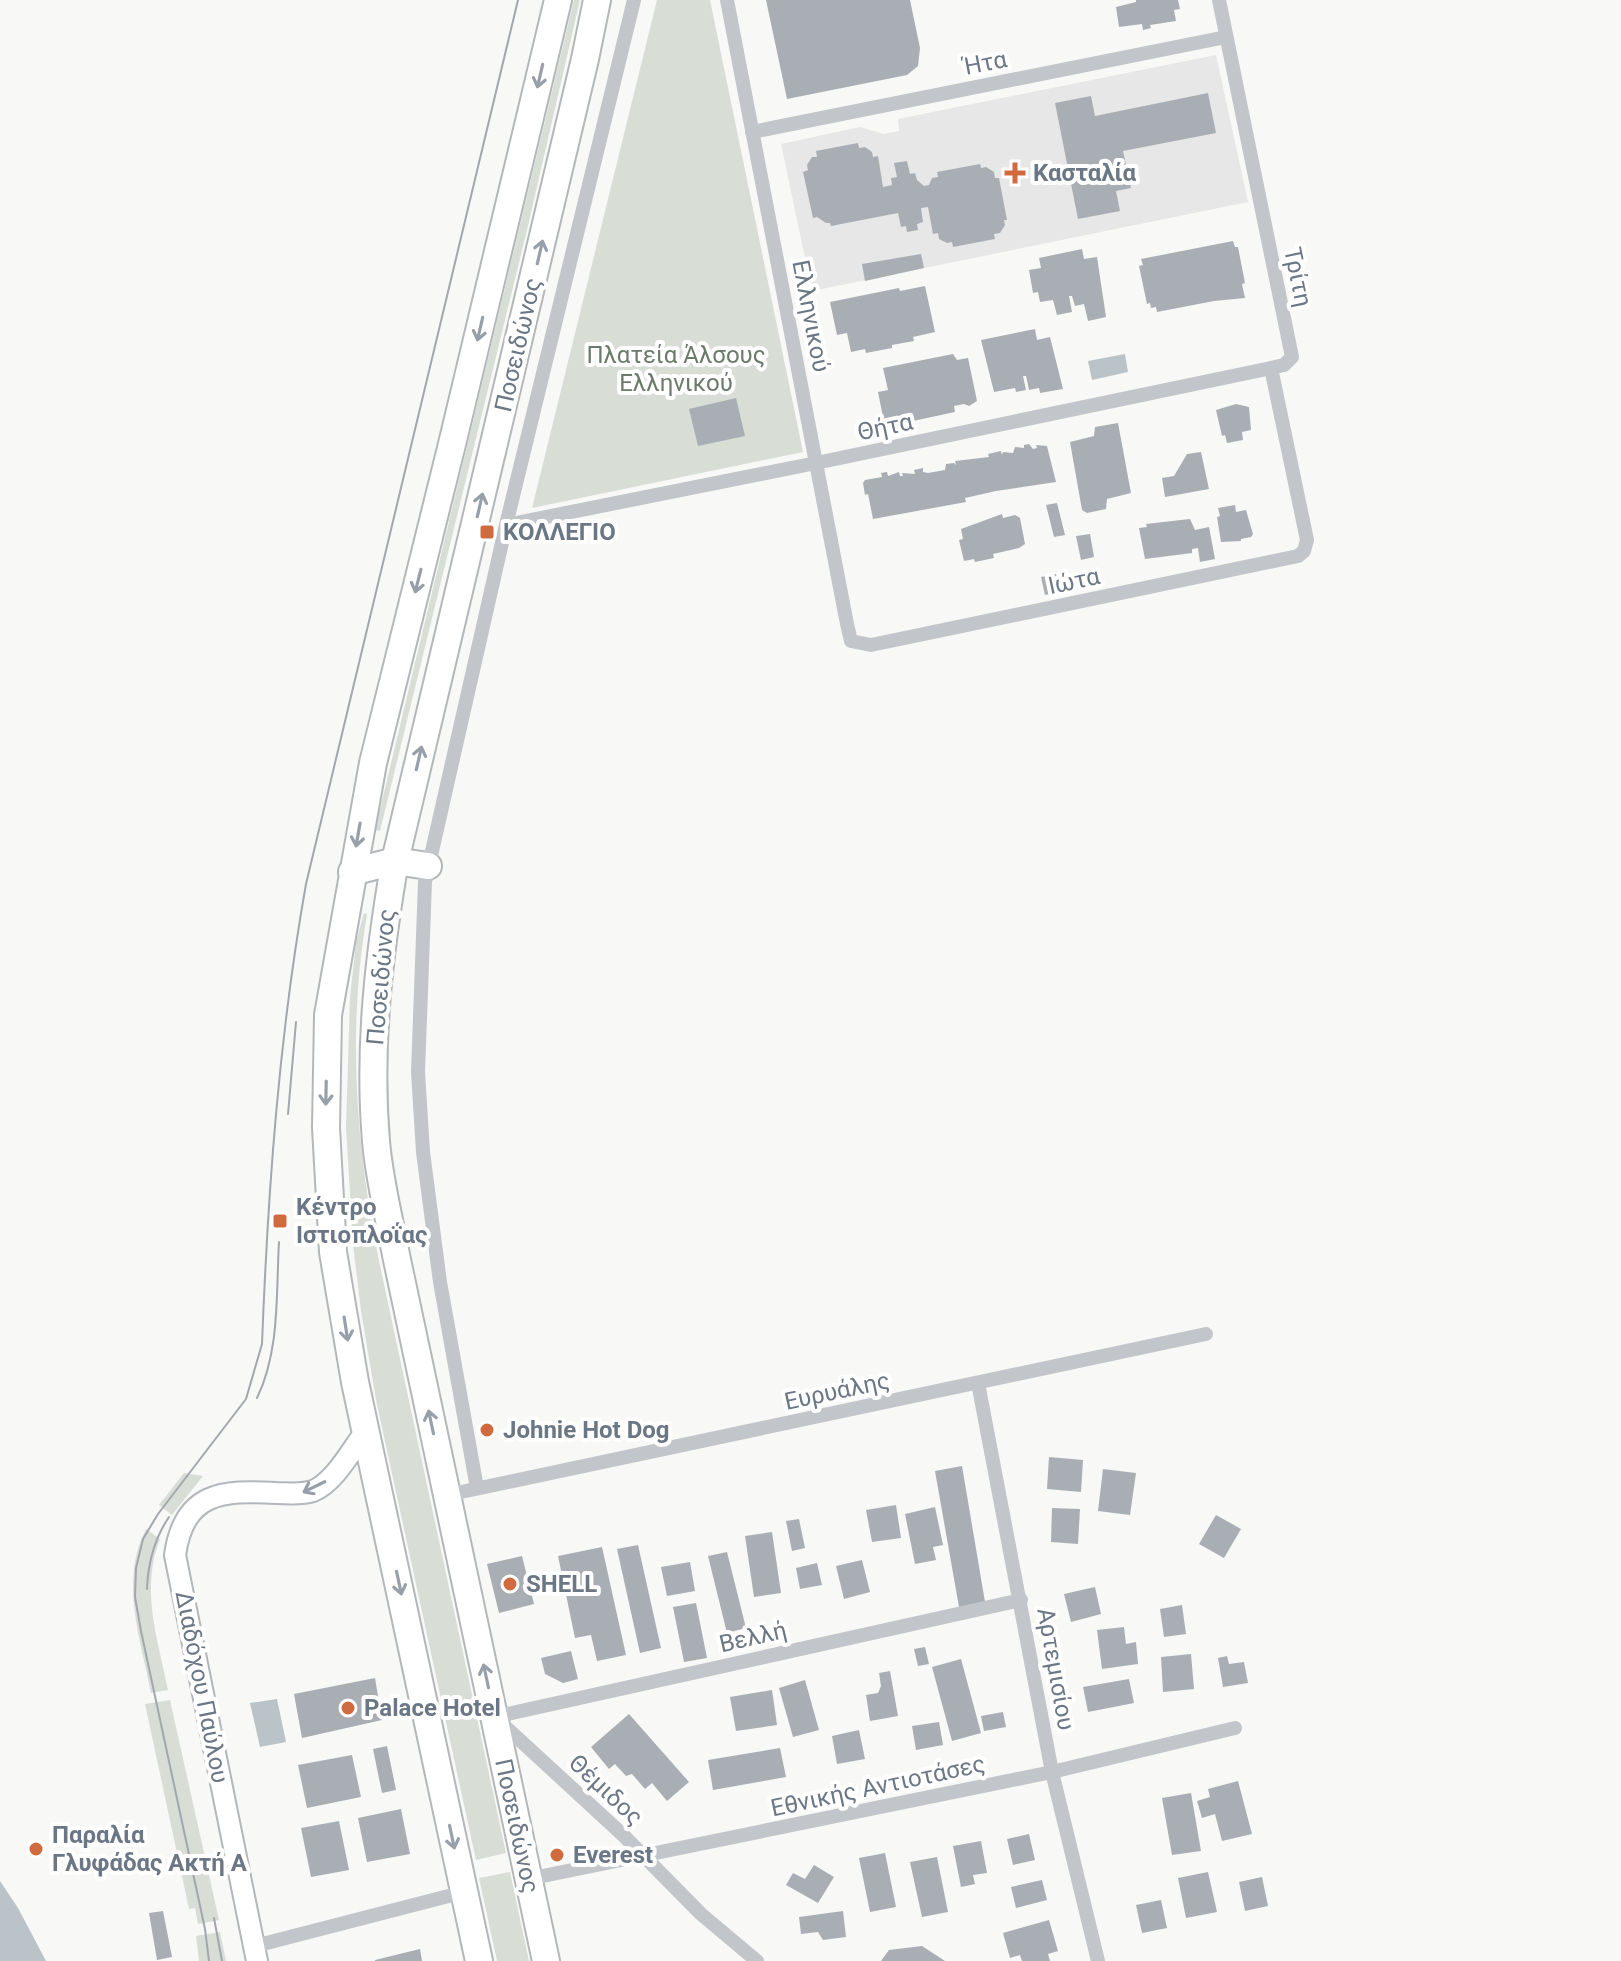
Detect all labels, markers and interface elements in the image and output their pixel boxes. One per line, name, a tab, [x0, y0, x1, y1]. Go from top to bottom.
street label: Ήτα	[959, 45, 1010, 81]
one-way arrow	[531, 63, 546, 88]
place label: Κασταλία	[1033, 159, 1137, 187]
marker: Κασταλία	[1004, 162, 1026, 184]
one-way arrow	[533, 240, 548, 266]
street label: Τρίτη	[1278, 245, 1318, 309]
street label: Ελληνικού	[786, 258, 836, 374]
street label: Ποσειδώνος	[489, 275, 547, 415]
one-way arrow	[471, 316, 486, 341]
park label: Πλατεία Άλσους Ελληνικού	[586, 341, 766, 397]
street label: Θήτα	[855, 407, 916, 446]
one-way arrow	[473, 493, 488, 519]
place label: ΚΟΛΛΕΓΙΟ	[503, 518, 616, 546]
marker: ΚΟΛΛΕΓΙΟ	[478, 523, 496, 541]
street label: Ιώτα	[1046, 562, 1103, 600]
one-way arrow	[410, 568, 425, 594]
one-way arrow	[413, 746, 428, 772]
one-way arrow	[350, 821, 365, 847]
street label: Ποσειδώνος	[361, 908, 401, 1046]
one-way arrow	[319, 1079, 334, 1106]
place label: Κέντρο Ιστιοπλοΐας	[296, 1193, 427, 1249]
marker: Κέντρο Ιστιοπλοΐας	[271, 1212, 289, 1230]
one-way arrow	[339, 1315, 354, 1341]
street label: Ευρυάλης	[782, 1366, 892, 1416]
one-way arrow	[423, 1409, 438, 1435]
place label: Johnie Hot Dog	[503, 1416, 670, 1444]
marker: Johnie Hot Dog	[478, 1421, 496, 1439]
one-way arrow	[303, 1480, 326, 1495]
one-way arrow	[392, 1570, 407, 1595]
place label: SHELL	[526, 1570, 597, 1598]
marker: SHELL	[501, 1575, 519, 1593]
street label: Διαδόχου Παύλου	[170, 1588, 234, 1786]
street label: Αρτεμισίου	[1031, 1606, 1081, 1732]
street label: Βελλή	[717, 1616, 789, 1658]
one-way arrow	[477, 1664, 492, 1689]
place label: Palace Hotel	[364, 1694, 501, 1722]
marker: Palace Hotel	[339, 1699, 357, 1717]
street label: Θέμιδος	[563, 1749, 649, 1831]
street label: Εθνικής Αντιοτάσες	[768, 1750, 988, 1822]
street label: Ποσειδώνος	[489, 1756, 545, 1896]
place label: Παραλία Γλυφάδας Ακτή Α	[52, 1821, 248, 1877]
one-way arrow	[445, 1824, 460, 1850]
marker: Παραλία Γλυφάδας Ακτή Α	[27, 1840, 45, 1858]
place label: Everest	[573, 1841, 653, 1869]
marker: Everest	[548, 1846, 566, 1864]

